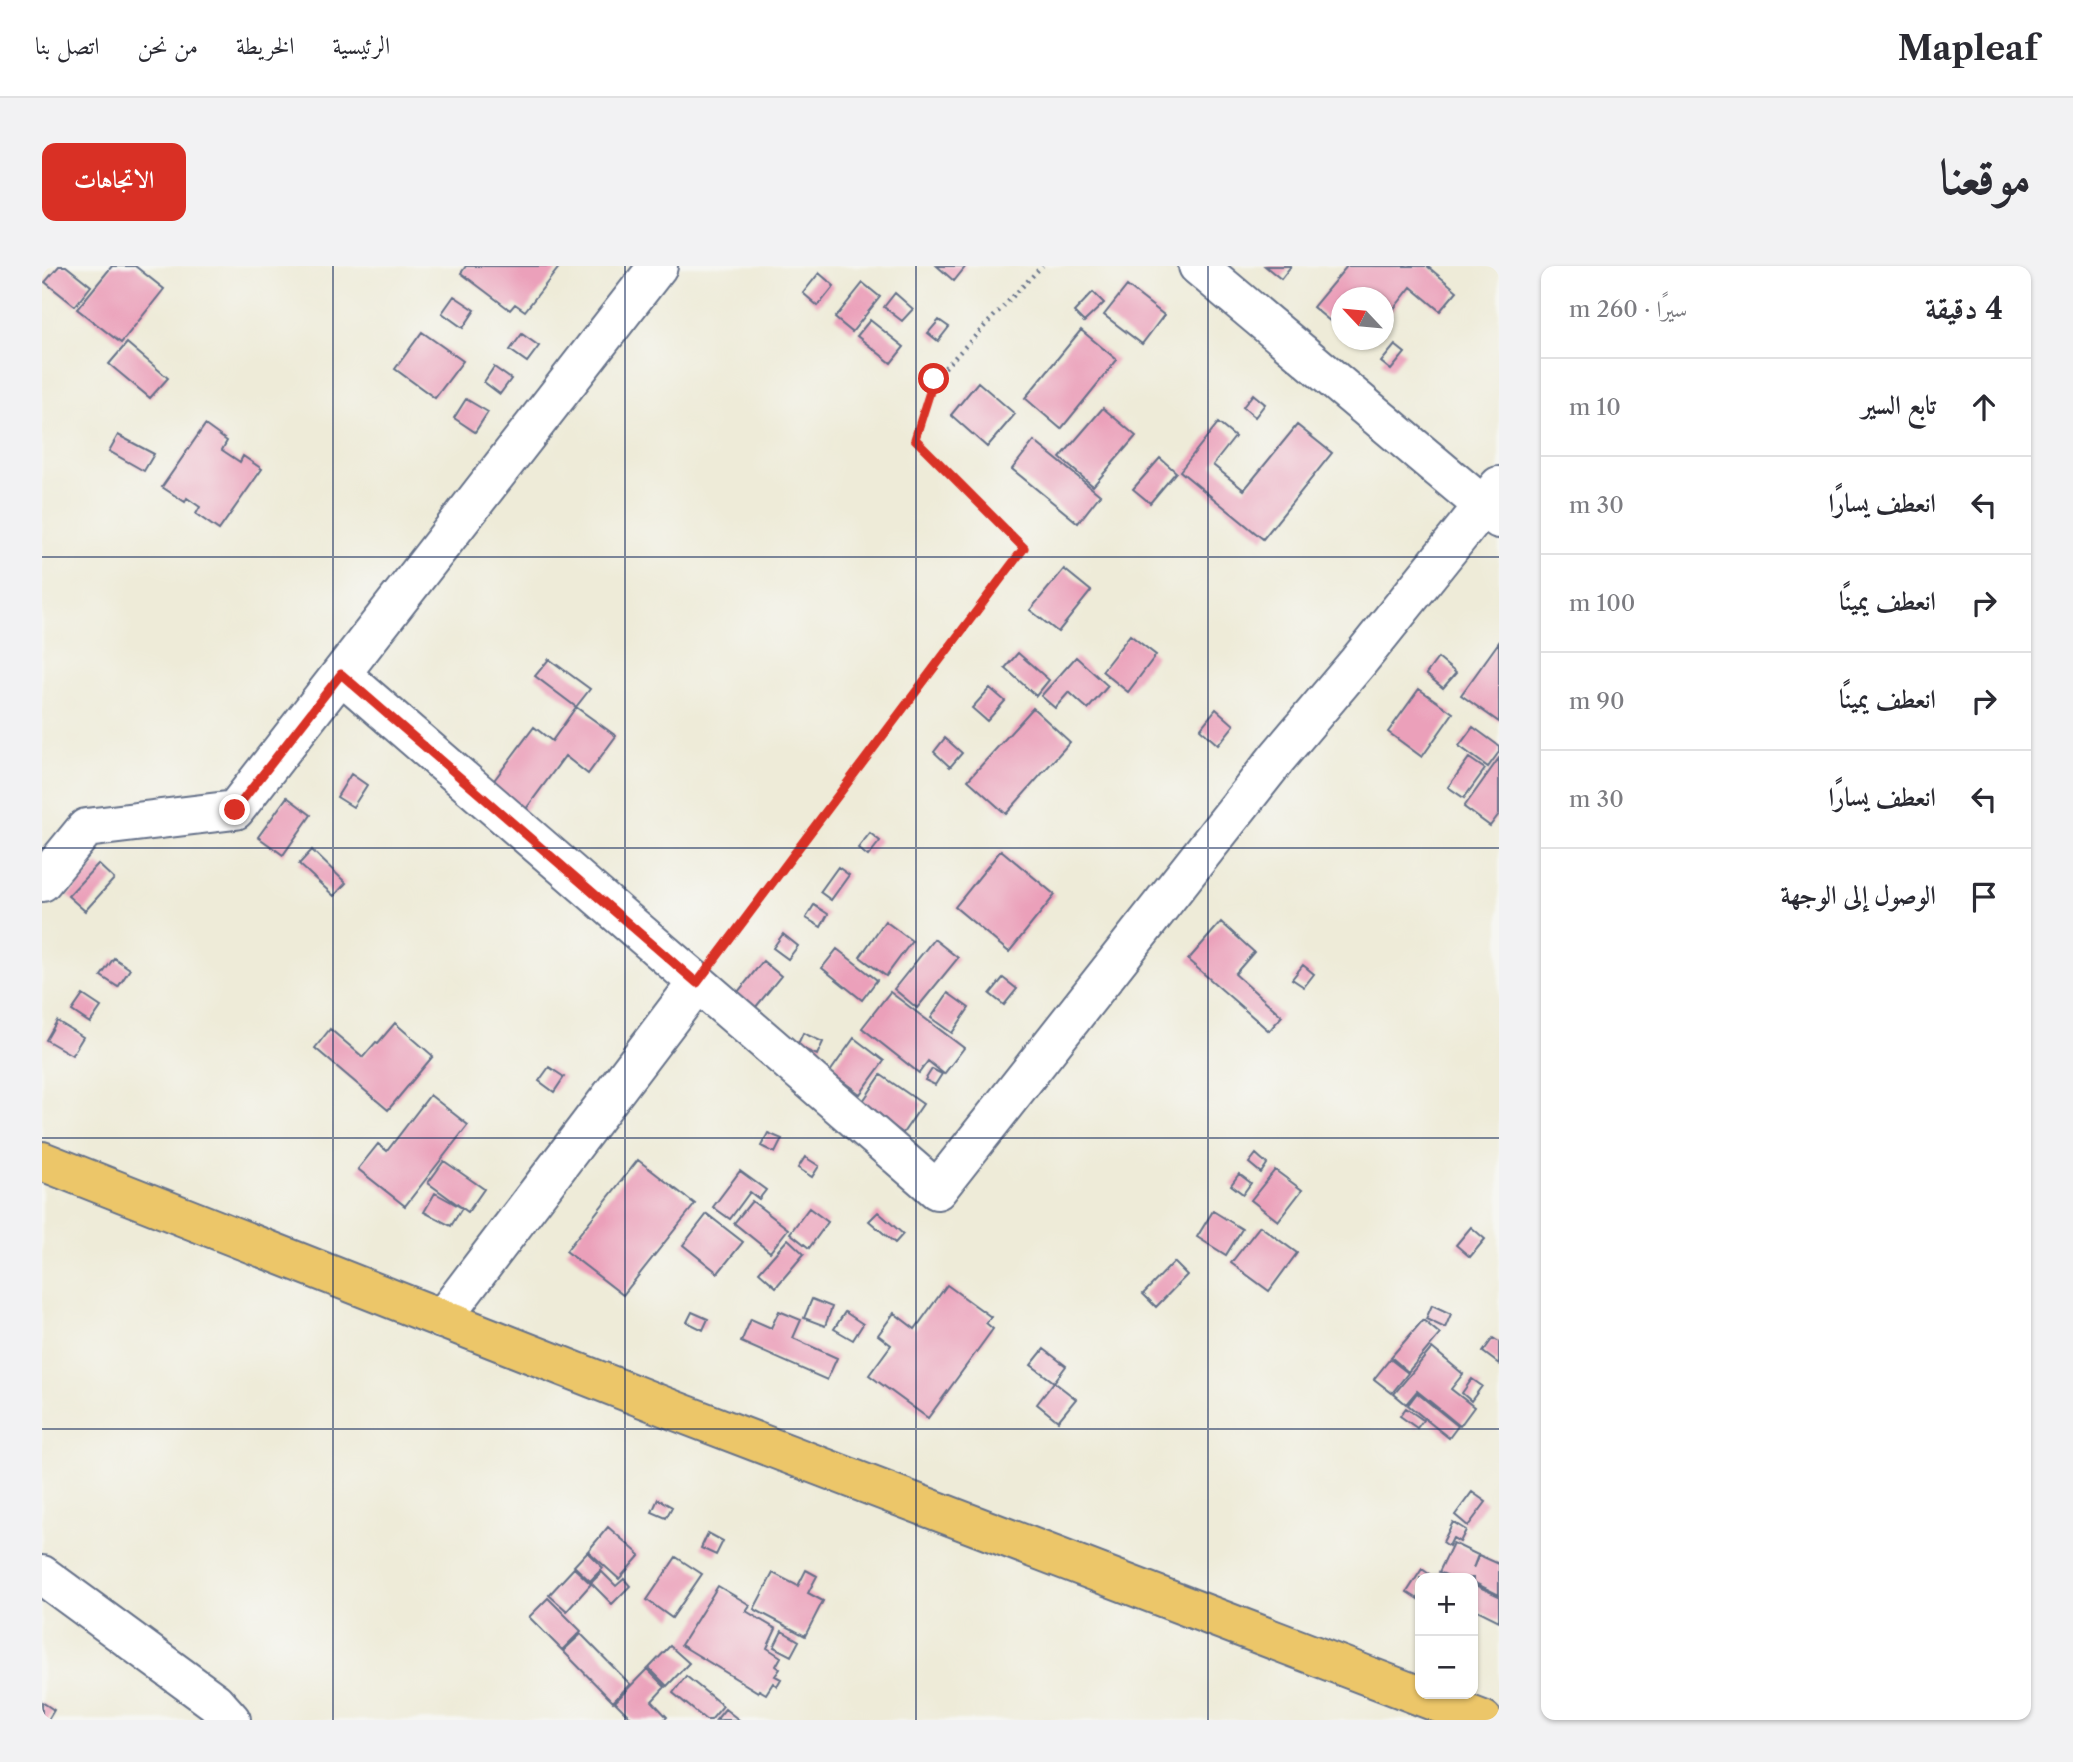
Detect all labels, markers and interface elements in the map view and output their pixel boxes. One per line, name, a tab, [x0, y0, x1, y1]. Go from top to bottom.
text: Mapleaf	[1898, 28, 2038, 69]
text: اتصل بنا	[35, 31, 99, 60]
text: من نحن	[137, 31, 198, 60]
text: الخريطة	[236, 31, 294, 60]
text: الرئيسية	[332, 31, 390, 60]
button: الاتجاهات	[42, 143, 186, 221]
text: موقعنا	[1939, 146, 2031, 207]
north arrow	[1331, 287, 1394, 350]
text: 4 دقيقة	[1925, 290, 2003, 327]
text: سيرًا · 260 m	[1569, 295, 1687, 323]
route start	[918, 363, 949, 394]
icon: ahead	[1965, 388, 2003, 426]
text: تابع السير	[1862, 389, 1936, 421]
text: 10 m	[1569, 393, 1621, 421]
icon: left	[1965, 486, 2003, 524]
text: انعطف يسارًا	[1828, 487, 1936, 519]
text: 30 m	[1569, 491, 1624, 519]
icon: right	[1965, 584, 2003, 622]
text: انعطف يمينًا	[1839, 585, 1936, 617]
text: 100 m	[1569, 589, 1635, 617]
icon: right	[1965, 682, 2003, 720]
text: انعطف يمينًا	[1839, 683, 1936, 715]
text: 90 m	[1569, 687, 1625, 715]
icon: left	[1965, 780, 2003, 818]
text: انعطف يسارًا	[1828, 781, 1936, 813]
text: 30 m	[1569, 785, 1624, 813]
route end	[219, 794, 250, 825]
icon: arrive	[1965, 878, 2003, 916]
text: الوصول إلى الوجهة	[1781, 879, 1936, 911]
map controls	[1415, 1573, 1478, 1699]
button: +	[1415, 1573, 1478, 1636]
button: −	[1415, 1636, 1478, 1699]

